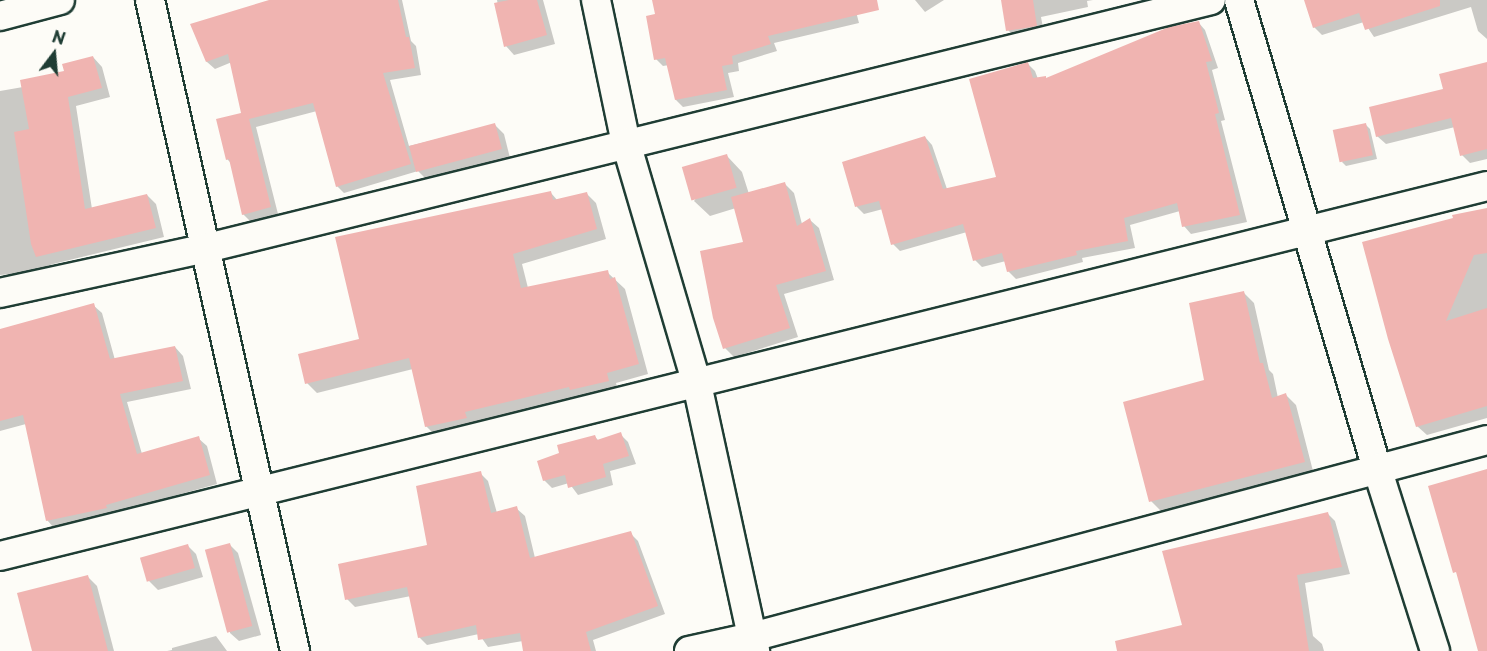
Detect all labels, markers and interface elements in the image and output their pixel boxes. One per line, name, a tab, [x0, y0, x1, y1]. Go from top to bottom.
text: N	[50, 23, 68, 50]
north arrow	[24, 24, 84, 84]

